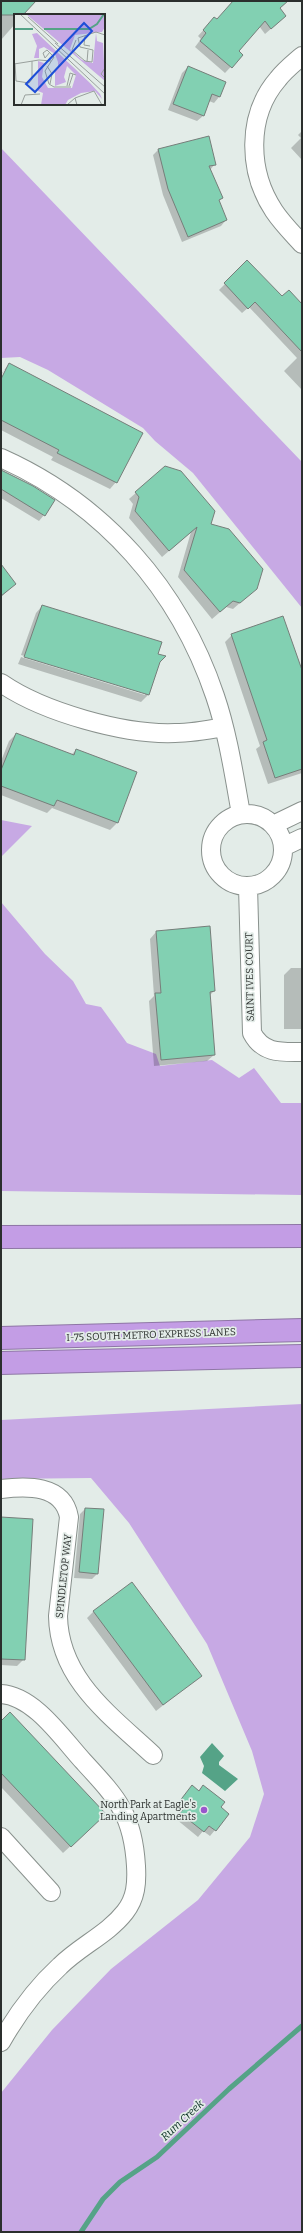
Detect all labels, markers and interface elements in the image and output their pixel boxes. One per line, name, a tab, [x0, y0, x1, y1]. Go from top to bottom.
inset map	[14, 14, 105, 105]
street label: SAINT IVES COURT	[243, 932, 257, 1022]
street label: I-75 SOUTH METRO EXPRESS LANES	[66, 1326, 236, 1344]
street label: SPINDLETOP WAY	[54, 1533, 74, 1619]
place label: North Park at Eagle's Landing Apartments	[100, 1799, 196, 1823]
marker: North Park at Eagle's Landing Apartments	[199, 1805, 209, 1815]
water label: Rum Creek	[158, 2097, 207, 2143]

